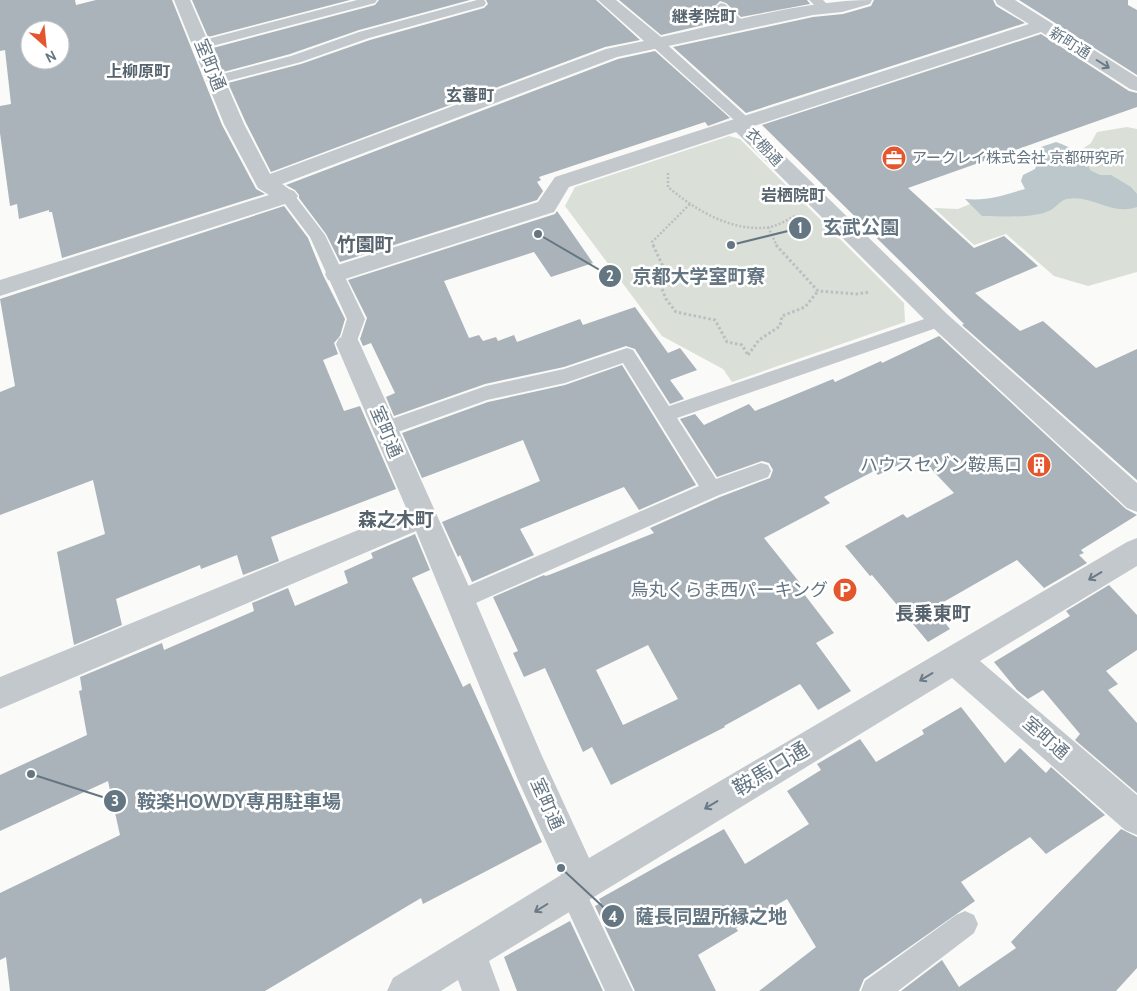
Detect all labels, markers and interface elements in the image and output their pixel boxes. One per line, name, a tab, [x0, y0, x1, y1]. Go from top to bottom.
district label: 継孝院町	[672, 7, 736, 26]
north arrow	[20, 20, 70, 70]
street label: 新町通	[1046, 23, 1094, 63]
street label: 室町通	[190, 36, 230, 94]
text: N	[42, 46, 59, 67]
one-way arrow	[1096, 59, 1110, 69]
district label: 上柳原町	[106, 62, 170, 81]
district label: 玄蕃町	[446, 86, 494, 105]
street label: 衣棚通	[742, 124, 786, 170]
office icon: アークレイ株式会社 京都研究所	[881, 145, 907, 171]
place label: アークレイ株式会社 京都研究所	[912, 149, 1124, 167]
district label: 岩栖院町	[761, 186, 825, 205]
callout: 玄武公園	[788, 211, 909, 245]
text: 玄武公園	[823, 216, 899, 239]
text: 1	[797, 219, 803, 237]
district label: 竹園町	[336, 233, 394, 256]
callout: 京都大学室町寮	[598, 259, 776, 293]
text: 京都大学室町寮	[632, 265, 766, 288]
text: 2	[606, 267, 614, 285]
street label: 室町通	[365, 403, 407, 461]
building icon: ハウスセゾン鞍馬口	[1026, 452, 1052, 478]
place label: ハウスセゾン鞍馬口	[860, 454, 1022, 476]
district label: 森之木町	[358, 508, 434, 531]
one-way arrow	[1089, 571, 1103, 581]
parking icon: 烏丸くらま西パーキング	[832, 577, 858, 603]
place label: 烏丸くらま西パーキング	[631, 579, 828, 601]
district label: 長乗東町	[895, 602, 971, 625]
one-way arrow	[919, 673, 933, 683]
street label: 室町通	[1018, 712, 1074, 764]
street label: 鞍馬口通	[728, 736, 813, 801]
street label: 室町通	[526, 775, 568, 833]
callout: 鞍楽HOWDY専用駐車場	[102, 784, 351, 818]
text: 鞍楽HOWDY専用駐車場	[137, 790, 341, 813]
text: 3	[111, 792, 119, 810]
one-way arrow	[704, 801, 718, 811]
callout: 薩長同盟所縁之地	[600, 899, 797, 933]
one-way arrow	[534, 903, 548, 913]
text: 薩長同盟所縁之地	[635, 905, 787, 928]
text: 4	[608, 908, 618, 926]

